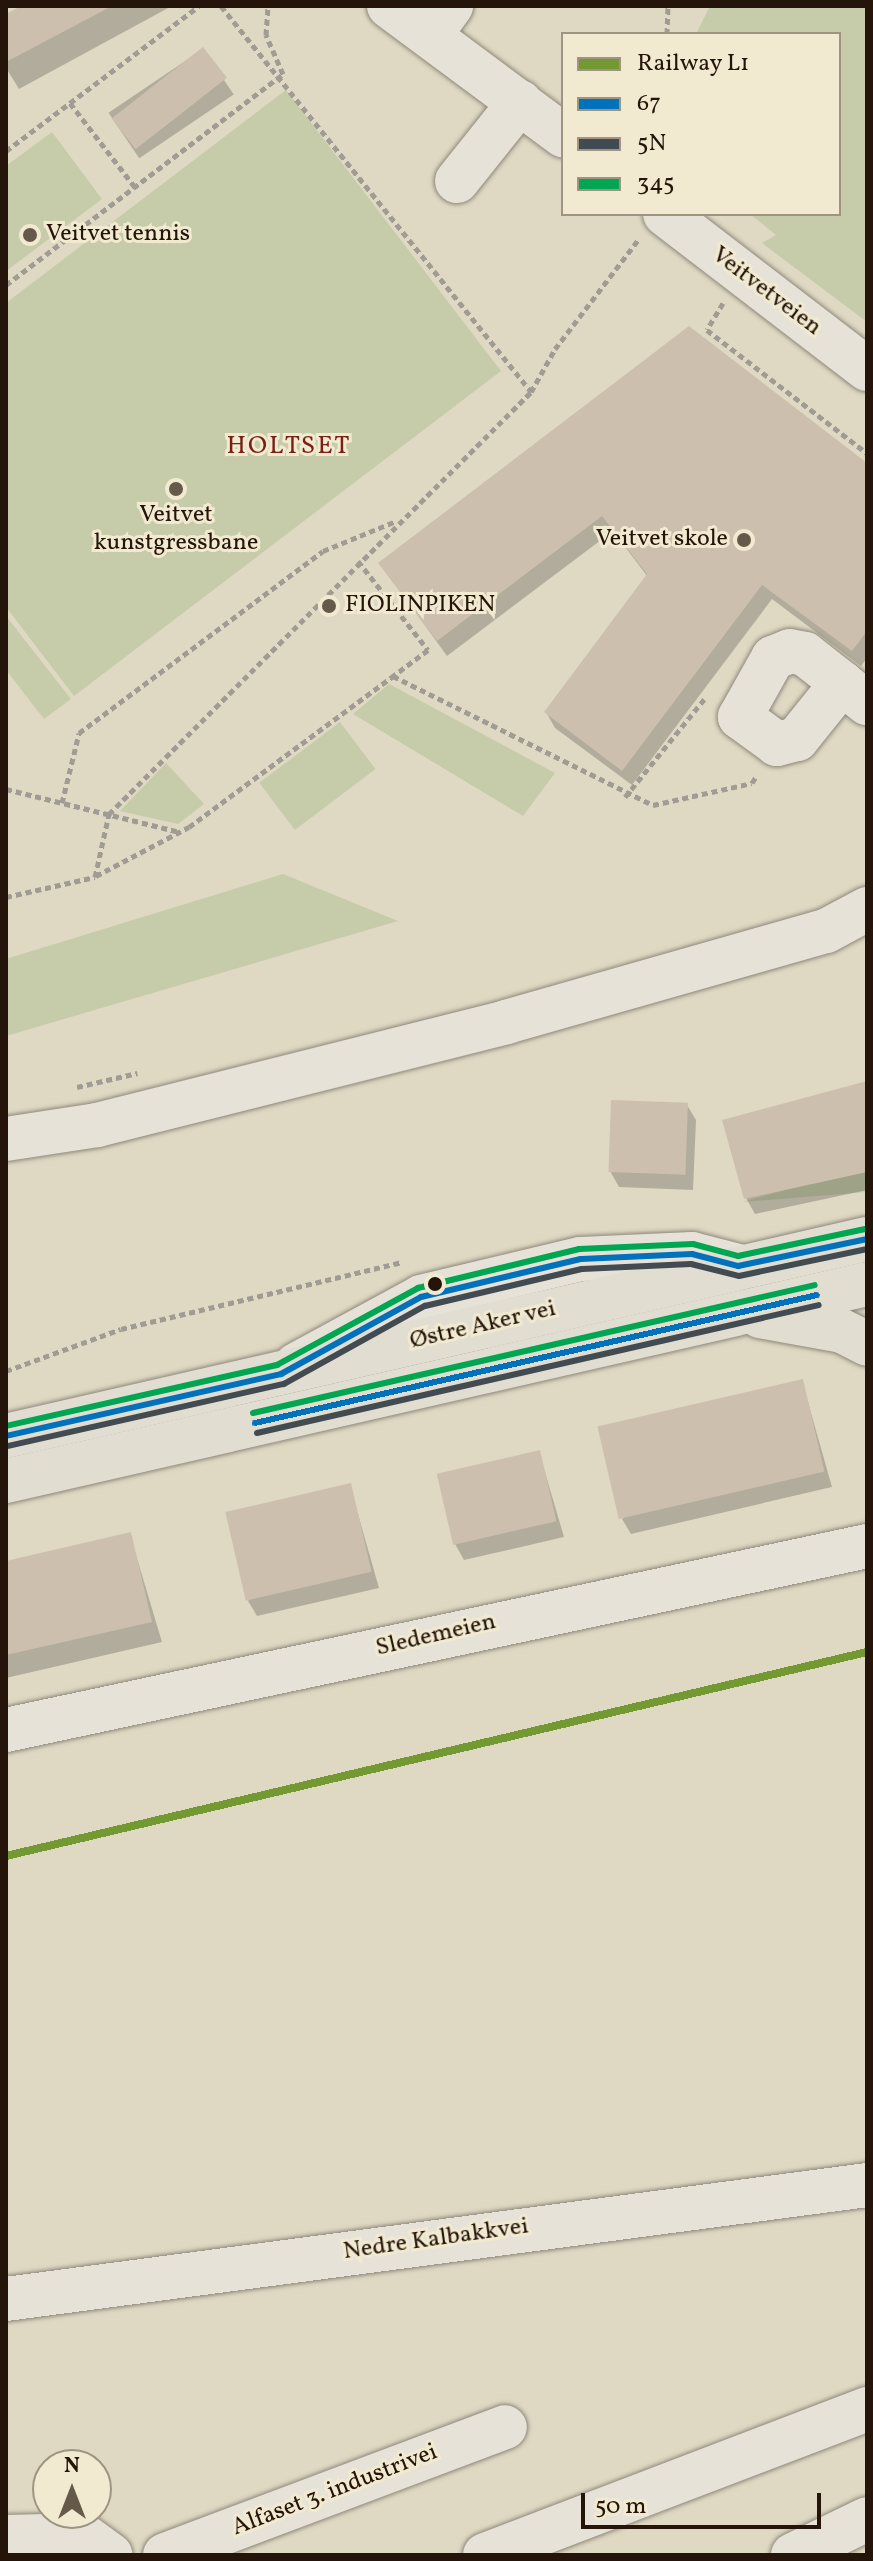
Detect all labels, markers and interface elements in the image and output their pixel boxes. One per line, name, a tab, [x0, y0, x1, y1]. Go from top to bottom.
legend	[561, 32, 841, 216]
text: Railway L1	[637, 47, 749, 81]
text: 67	[637, 87, 661, 121]
text: 5N	[637, 127, 666, 161]
text: 345	[637, 167, 674, 201]
place label: Veitvet tennis	[46, 221, 190, 249]
marker: Veitvet tennis	[21, 226, 39, 244]
street label: Veitvetveien	[705, 241, 827, 343]
district label: HOLTSET	[227, 431, 351, 463]
marker: Veitvet kunstgressbane	[167, 480, 185, 498]
place label: Veitvet kunstgressbane	[94, 502, 258, 558]
place label: Veitvet skole	[596, 526, 728, 554]
marker: Veitvet skole	[735, 531, 753, 549]
place label: FIOLINPIKEN	[345, 592, 495, 620]
marker: FIOLINPIKEN	[320, 597, 338, 615]
unlabelled marker	[427, 1276, 443, 1292]
street label: Østre Aker vei	[407, 1295, 559, 1357]
street label: Sledemeien	[373, 1608, 499, 1664]
street label: Nedre Kalbakkvei	[342, 2213, 530, 2267]
street label: Alfaset 3. industrivei	[228, 2439, 442, 2543]
north arrow	[32, 2449, 112, 2529]
text: N	[64, 2451, 80, 2482]
scale bar	[585, 2477, 825, 2527]
text: 50 m	[595, 2490, 647, 2524]

